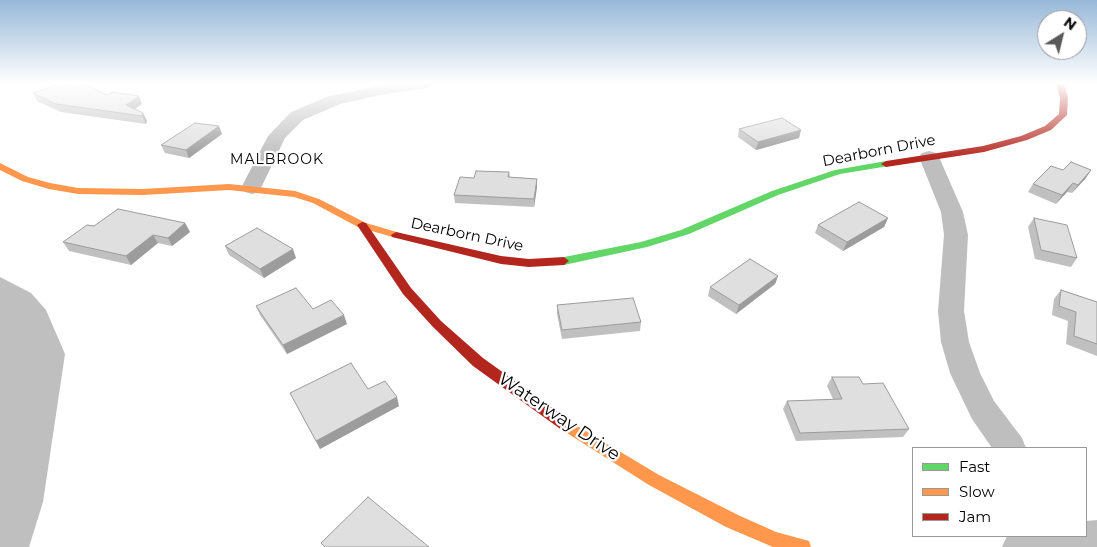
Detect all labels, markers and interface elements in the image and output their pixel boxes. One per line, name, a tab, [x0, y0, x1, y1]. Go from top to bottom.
north arrow	[1037, 10, 1087, 60]
text: N	[1060, 13, 1080, 34]
street label: Dearborn Drive	[821, 131, 937, 171]
district label: MALBROOK	[229, 152, 325, 168]
street label: Dearborn Drive	[409, 214, 525, 256]
street label: Waterway Drive	[494, 368, 624, 466]
legend	[912, 447, 1087, 537]
text: Fast	[959, 457, 990, 476]
text: Slow	[959, 482, 995, 501]
text: Jam	[959, 507, 991, 526]

